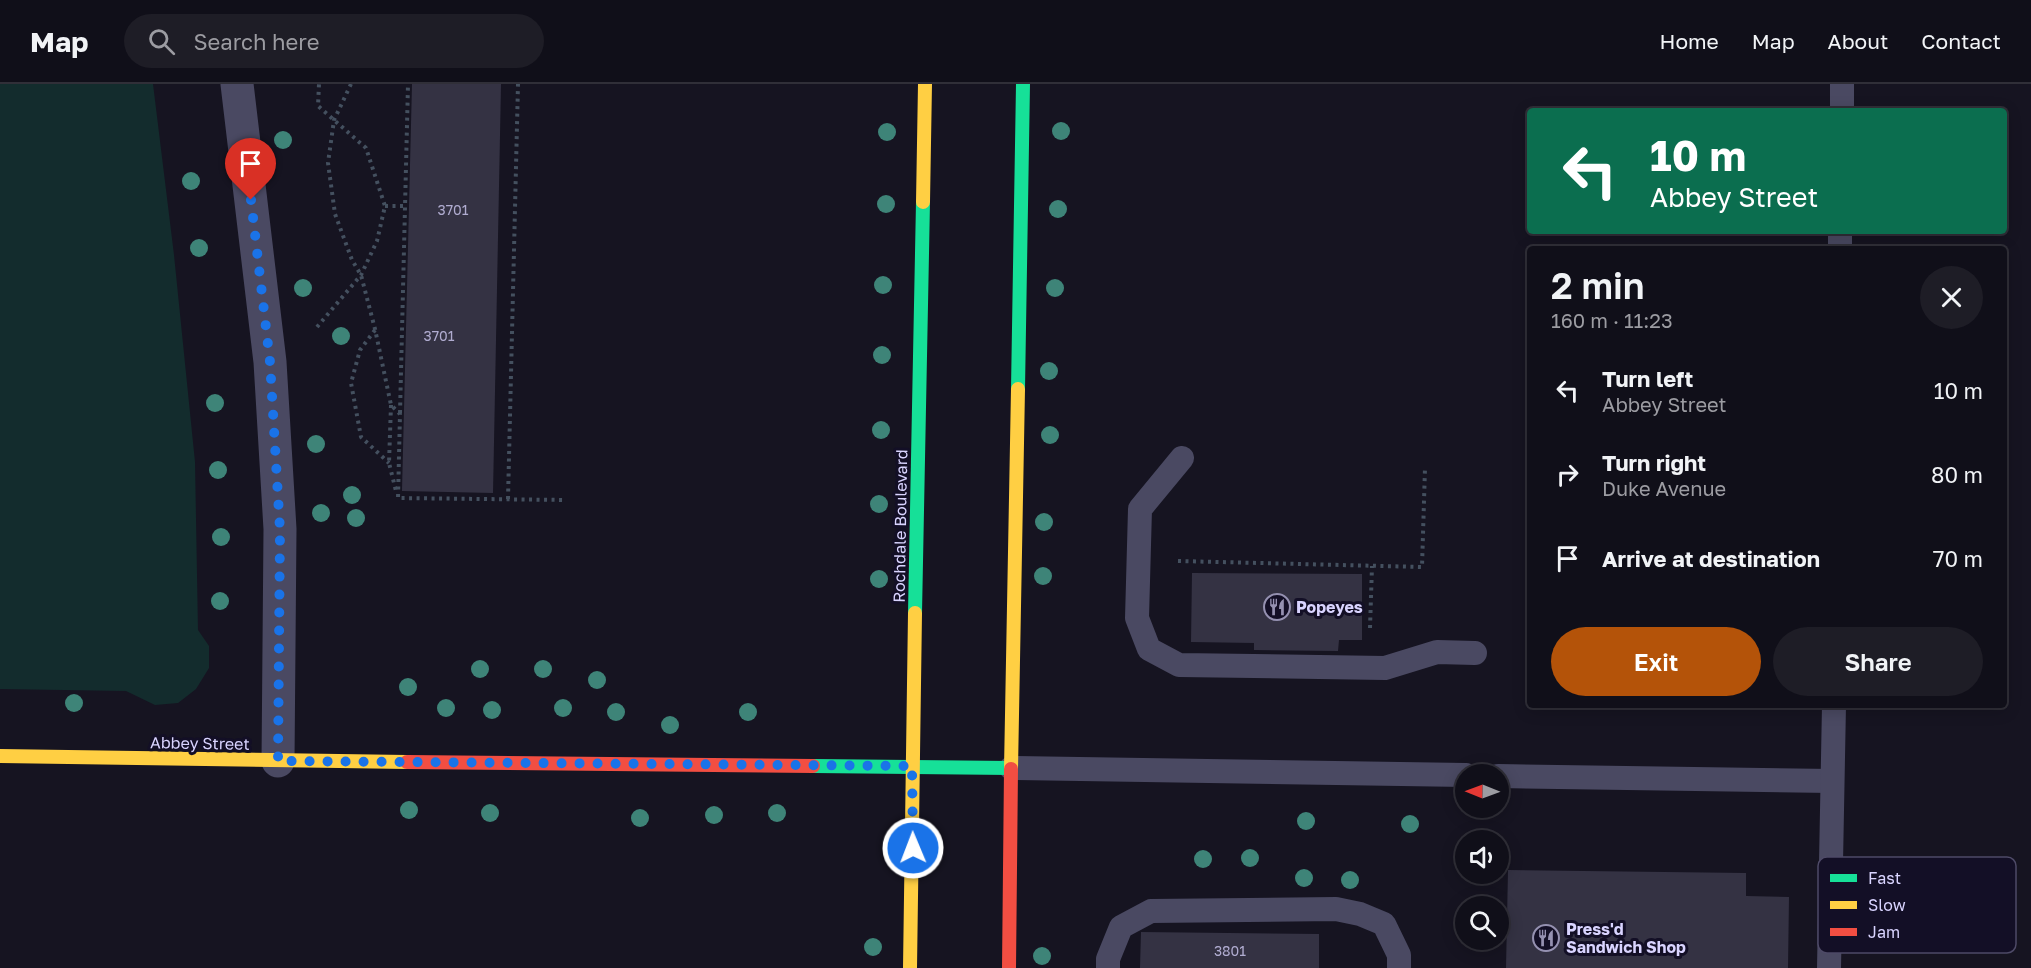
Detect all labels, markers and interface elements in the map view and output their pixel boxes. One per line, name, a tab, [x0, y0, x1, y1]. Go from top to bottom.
search box	[124, 14, 544, 68]
text: Map	[30, 25, 88, 58]
icon: search	[145, 25, 178, 58]
text: Search here	[193, 28, 319, 55]
text: Home	[1659, 28, 1719, 54]
text: Map	[1752, 28, 1795, 54]
text: About	[1828, 28, 1888, 54]
text: Contact	[1921, 28, 2001, 54]
text: 10 m	[1650, 130, 1746, 180]
icon: left	[1551, 132, 1629, 210]
pin	[225, 138, 276, 200]
icon: arrive	[234, 147, 267, 180]
text: Abbey Street	[1650, 181, 1818, 213]
house number: 3701	[437, 201, 469, 218]
text: 2 min	[1551, 264, 1645, 307]
button: close	[1920, 266, 1983, 329]
text: 160 m · 11:23	[1551, 308, 1673, 332]
house number: 3701	[423, 327, 455, 344]
text: Turn left	[1602, 365, 1693, 392]
icon: left	[1551, 374, 1584, 407]
text: 10 m	[1934, 377, 1983, 404]
text: Abbey Street	[1602, 392, 1727, 416]
street label: Rochdale Boulevard	[889, 449, 911, 603]
text: Turn right	[1602, 449, 1706, 476]
icon: right	[1551, 458, 1584, 491]
text: 80 m	[1931, 461, 1983, 488]
text: Duke Avenue	[1602, 476, 1726, 500]
icon: arrive	[1551, 542, 1584, 575]
text: Arrive at destination	[1602, 545, 1820, 572]
text: 70 m	[1933, 545, 1983, 572]
restaurant icon: Popeyes	[1262, 592, 1292, 622]
place label: Popeyes	[1296, 597, 1363, 617]
button: Exit	[1551, 627, 1761, 696]
button: Share	[1773, 627, 1983, 696]
street label: Abbey Street	[150, 732, 250, 754]
north arrow	[1455, 764, 1509, 818]
map controls	[1455, 764, 1509, 950]
position arrow	[881, 816, 945, 880]
button: sound	[1455, 830, 1509, 884]
legend	[1818, 857, 2016, 953]
text: Fast	[1868, 868, 1901, 888]
text: Slow	[1868, 895, 1906, 915]
button: search	[1455, 896, 1509, 950]
place label: Press'd Sandwich Shop	[1566, 919, 1686, 957]
text: Jam	[1868, 922, 1900, 942]
restaurant icon: Press'd Sandwich Shop	[1531, 923, 1561, 953]
house number: 3801	[1214, 942, 1246, 959]

